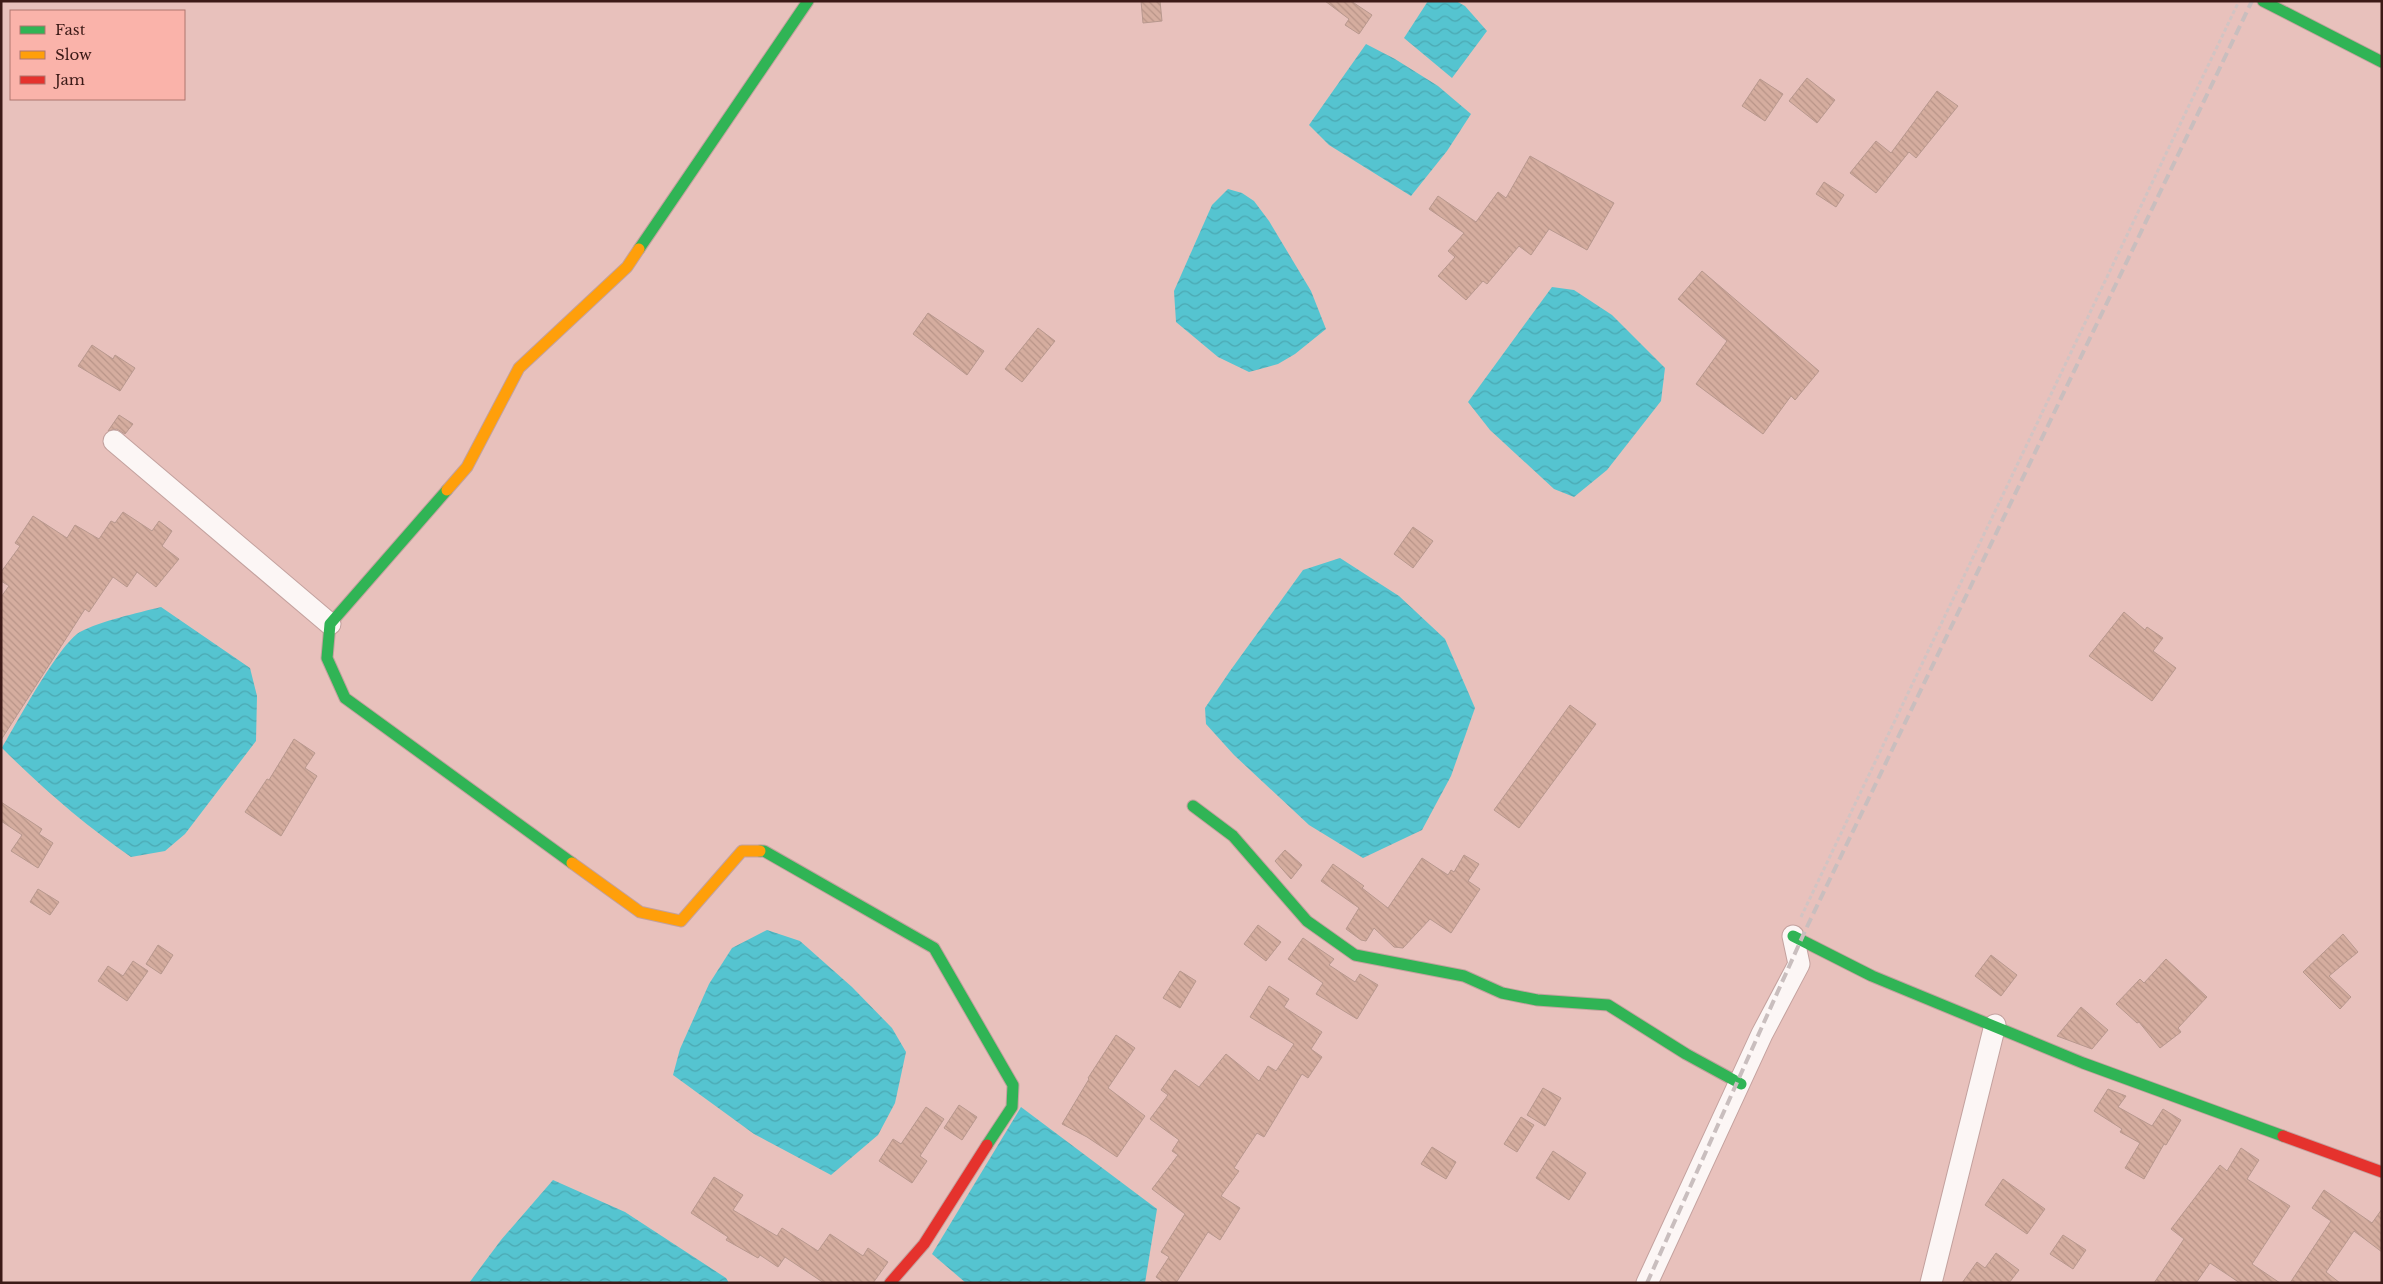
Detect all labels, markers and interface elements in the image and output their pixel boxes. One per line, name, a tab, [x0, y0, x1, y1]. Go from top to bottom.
legend	[10, 10, 185, 100]
text: Fast	[55, 20, 86, 39]
text: Slow	[55, 45, 92, 64]
text: Jam	[53, 70, 85, 89]

